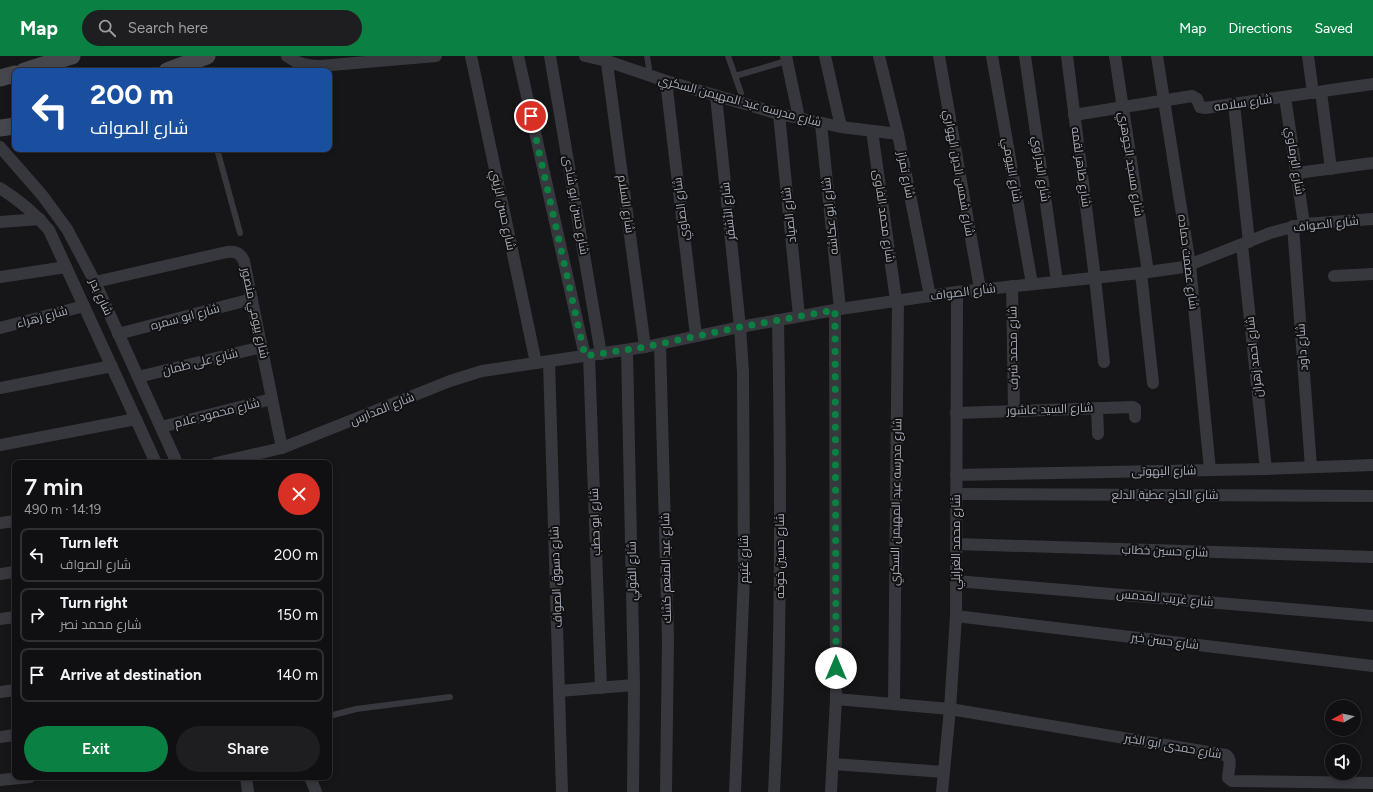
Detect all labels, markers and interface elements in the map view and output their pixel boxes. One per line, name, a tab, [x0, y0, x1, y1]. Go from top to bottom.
search box	[82, 10, 362, 46]
text: Map	[20, 17, 58, 40]
icon: search	[96, 17, 118, 39]
text: Search here	[128, 19, 208, 37]
text: Map	[1179, 20, 1207, 37]
text: Directions	[1229, 20, 1292, 37]
text: Saved	[1314, 20, 1353, 37]
street label: شارع مدرسه عبد المهيمن السكري	[656, 73, 823, 132]
text: 200 m	[90, 77, 174, 111]
icon: left	[24, 84, 76, 136]
street label: شارع سلامه	[1213, 92, 1273, 115]
pin	[514, 99, 548, 133]
icon: arrive	[520, 105, 542, 127]
street label: شارع شمس الدين الهواري	[938, 109, 977, 238]
street label: شارع مسجد الجوهري	[1113, 111, 1146, 218]
text: شارع الصواف	[90, 117, 188, 139]
street label: شارع طاهر لقمه	[1067, 126, 1094, 208]
street label: شارع البرماوي	[1280, 126, 1307, 196]
street label: شارع البدراوي	[1026, 135, 1053, 203]
street label: شارع البيومي	[997, 137, 1025, 204]
street label: شارع تمراز	[893, 149, 917, 200]
street label: شارع حسن ابو شادى	[559, 154, 592, 256]
street label: شارع حسن الزيني	[485, 168, 518, 252]
street label: شارع محمد الفاوى	[870, 169, 897, 264]
street label: شارع السلام	[614, 174, 637, 234]
street label: شارع الصاوي	[670, 176, 695, 242]
street label: شارع ابو عكاشه	[819, 176, 842, 255]
street label: شارع الأشقر	[718, 181, 739, 242]
street label: شارع الصياد	[779, 186, 800, 244]
street label: شارع عصمت حماده	[1174, 214, 1201, 310]
street label: شارع الصواف	[1293, 214, 1359, 235]
street label: شارع بيومي منصور	[235, 265, 272, 360]
street label: شارع بدر	[85, 275, 116, 318]
street label: شارع الصواف	[930, 281, 997, 304]
street label: شارع ابو سمره	[149, 301, 222, 334]
street label: شارع زهراء	[15, 303, 69, 331]
street label: شارع محمد شرف	[1005, 306, 1022, 390]
street label: شارع احمد زهران	[1243, 316, 1266, 398]
street label: شارع داود	[1293, 323, 1312, 371]
street label: شارع على طمان	[161, 346, 240, 379]
street label: شارع المدارس	[348, 390, 417, 429]
street label: شارع محمود علام	[173, 396, 262, 431]
street label: شارع السيد عاشور	[1005, 400, 1094, 419]
street label: شارع مدرسه عبد المهيمن السكري	[888, 418, 907, 586]
street label: شارع البهوتى	[1131, 463, 1197, 480]
text: 7 min	[24, 472, 83, 501]
button: close	[278, 473, 320, 515]
street label: شارع ابو حطب	[587, 488, 604, 556]
street label: شارع الحاج عطية الدلع	[1112, 488, 1218, 503]
street label: شارع محمد الغرابلي	[949, 494, 966, 590]
text: 490 m · 14:19	[24, 502, 101, 517]
street label: شارع عبد المنعم كشك	[658, 513, 675, 623]
street label: شارع حسين خوخه	[773, 513, 788, 599]
street label: شارع دسوق الصواف	[547, 526, 566, 628]
text: Turn left	[60, 534, 118, 552]
street label: شارع غنيم	[737, 535, 752, 583]
street label: شارع الفولي	[624, 541, 643, 601]
street label: شارع حسين خطاب	[1121, 542, 1209, 561]
icon: left	[26, 544, 48, 566]
text: 200 m	[274, 546, 318, 564]
text: شارع الصواف	[60, 557, 131, 572]
street label: شارع غريب المدمس	[1116, 587, 1214, 610]
text: Turn right	[60, 594, 128, 612]
icon: right	[26, 604, 48, 626]
text: 150 m	[277, 606, 318, 624]
text: شارع محمد نصر	[60, 617, 142, 632]
street label: شارع حسن خير	[1129, 630, 1200, 653]
position arrow	[815, 647, 857, 689]
icon: arrive	[26, 664, 48, 686]
text: Arrive at destination	[60, 666, 201, 684]
text: 140 m	[276, 666, 318, 684]
north arrow	[1325, 700, 1361, 736]
map controls	[1325, 700, 1361, 780]
button: Exit	[24, 726, 168, 772]
button: Share	[176, 726, 320, 772]
street label: شارع حمدى ابو الخير	[1122, 730, 1223, 762]
button: sound	[1325, 744, 1361, 780]

